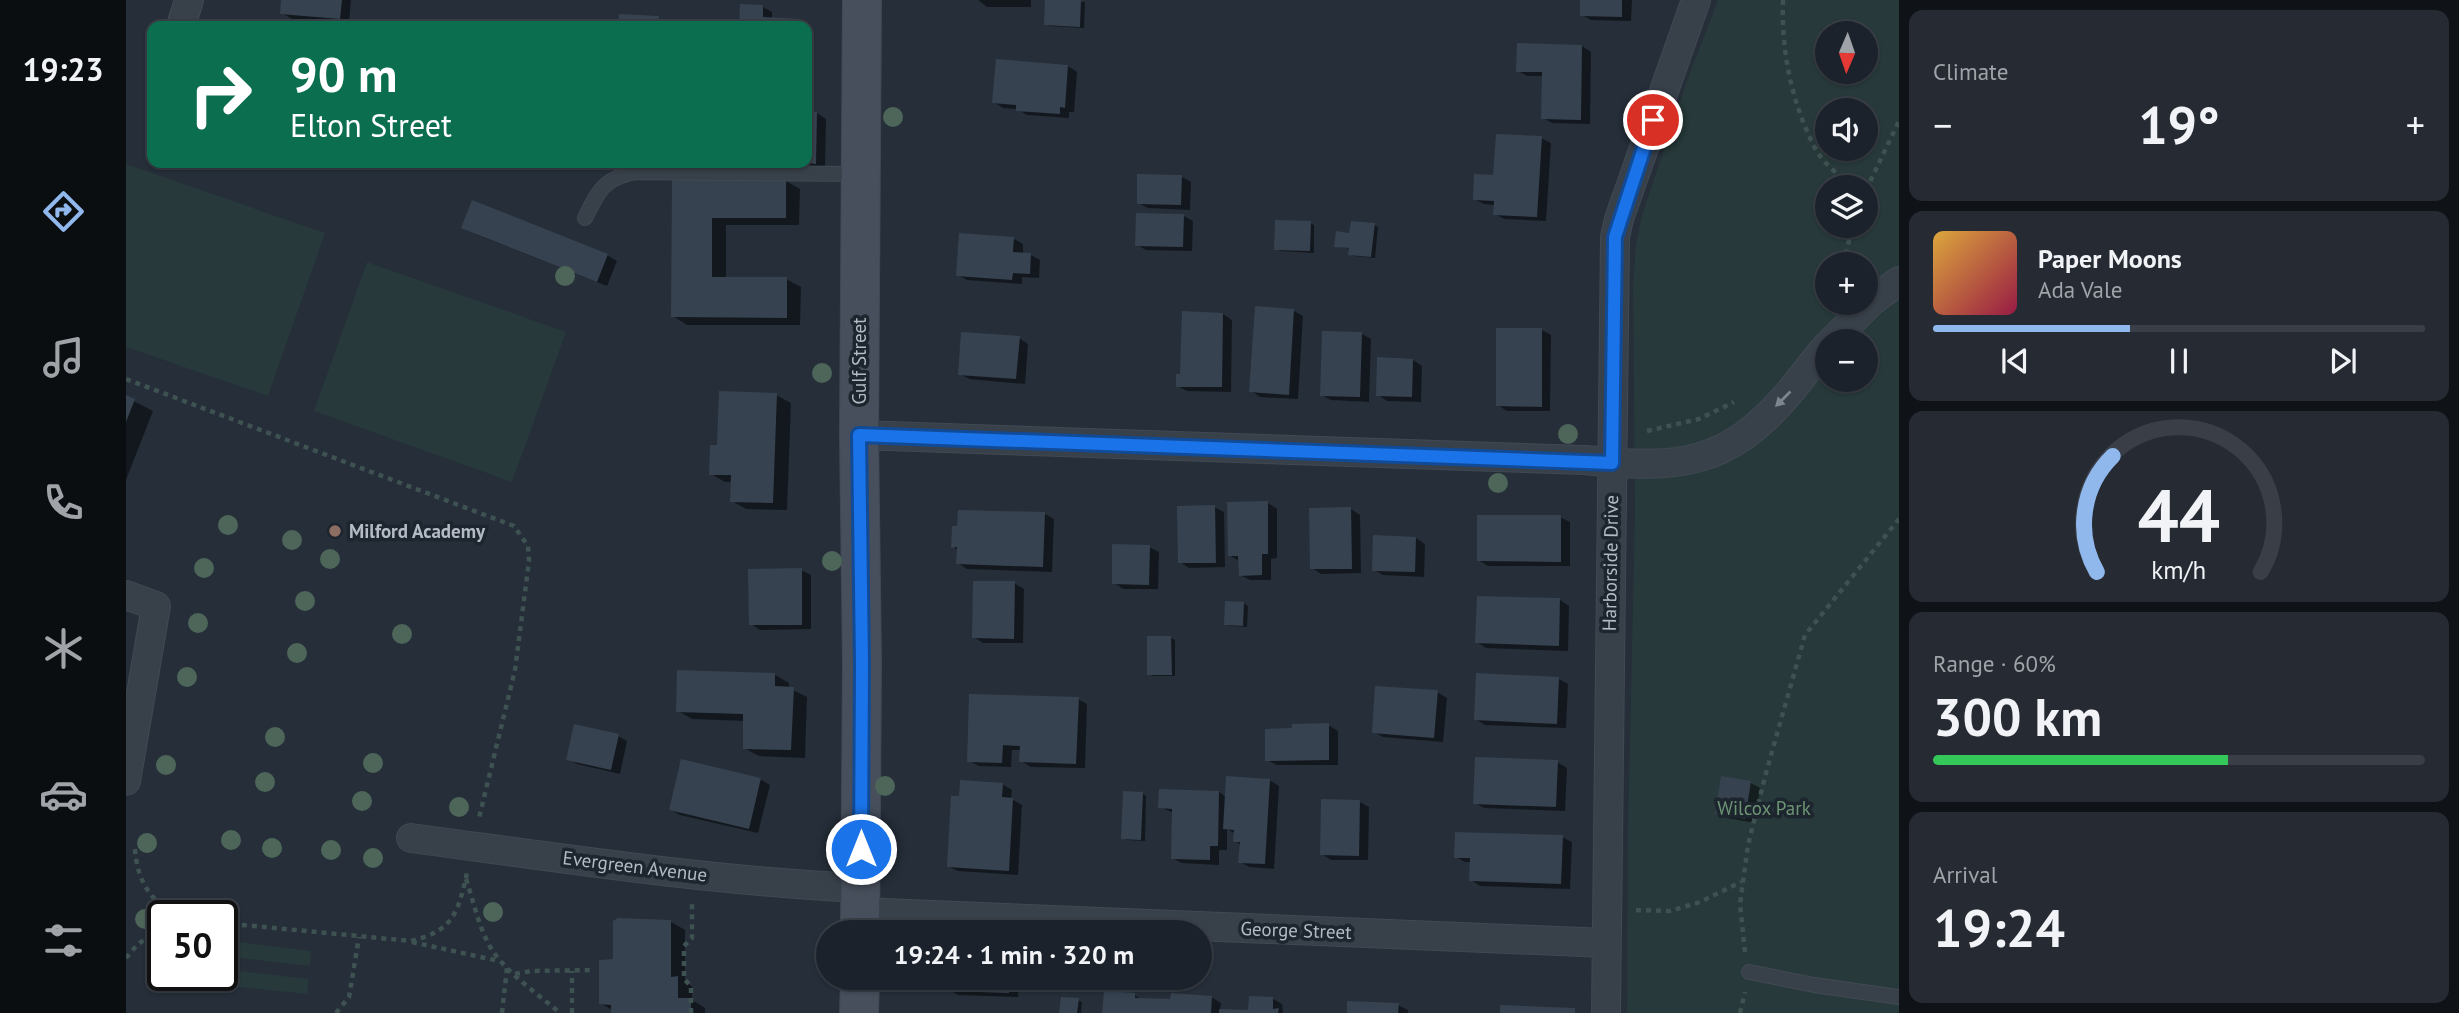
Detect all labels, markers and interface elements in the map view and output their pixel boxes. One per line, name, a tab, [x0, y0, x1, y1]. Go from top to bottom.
north arrow	[1815, 21, 1878, 84]
map controls	[1815, 21, 1878, 392]
text: 90 m	[290, 42, 397, 106]
text: 19:23	[22, 48, 104, 90]
icon: right	[175, 49, 266, 140]
text: Climate	[1933, 57, 2008, 86]
pin	[1623, 90, 1683, 150]
text: 19°	[2138, 91, 2220, 158]
button: sound	[1815, 98, 1878, 161]
text: −	[1933, 100, 1952, 149]
text: +	[2406, 100, 2425, 149]
icon: arrive	[1634, 101, 1672, 139]
text: Elton Street	[290, 104, 452, 146]
button: layers	[1815, 175, 1878, 238]
icon: directions	[39, 187, 88, 236]
text: Paper Moons	[2038, 242, 2182, 275]
button: +	[1815, 252, 1878, 315]
text: Ada Vale	[2038, 275, 2122, 304]
street label: Gulf Street	[847, 317, 871, 405]
button: −	[1815, 329, 1878, 392]
icon: music	[39, 333, 88, 382]
icon: previous	[1996, 342, 2034, 380]
icon: pause	[2160, 342, 2198, 380]
icon: next	[2324, 342, 2362, 380]
one-way arrow	[1775, 390, 1792, 406]
text: 44	[2138, 469, 2220, 563]
icon: phone	[39, 478, 88, 527]
street label: Harborside Drive	[1597, 495, 1623, 631]
place label: Milford Academy	[349, 519, 486, 543]
marker: Milford Academy	[327, 523, 343, 539]
text: km/h	[2152, 554, 2206, 586]
icon: climate	[39, 624, 88, 673]
text: Range · 60%	[1933, 649, 2056, 678]
text: 300 km	[1933, 683, 2102, 750]
icon: car	[39, 770, 88, 819]
park label: Wilcox Park	[1717, 796, 1811, 820]
position arrow	[824, 812, 898, 886]
street label: Evergreen Avenue	[561, 845, 709, 887]
text: Arrival	[1933, 860, 1997, 889]
text: 19:24	[1933, 894, 2065, 961]
speed limit sign: 50	[147, 900, 238, 991]
icon: filters	[39, 916, 88, 965]
street label: George Street	[1240, 916, 1353, 944]
text: 19:24 · 1 min · 320 m	[894, 938, 1134, 971]

